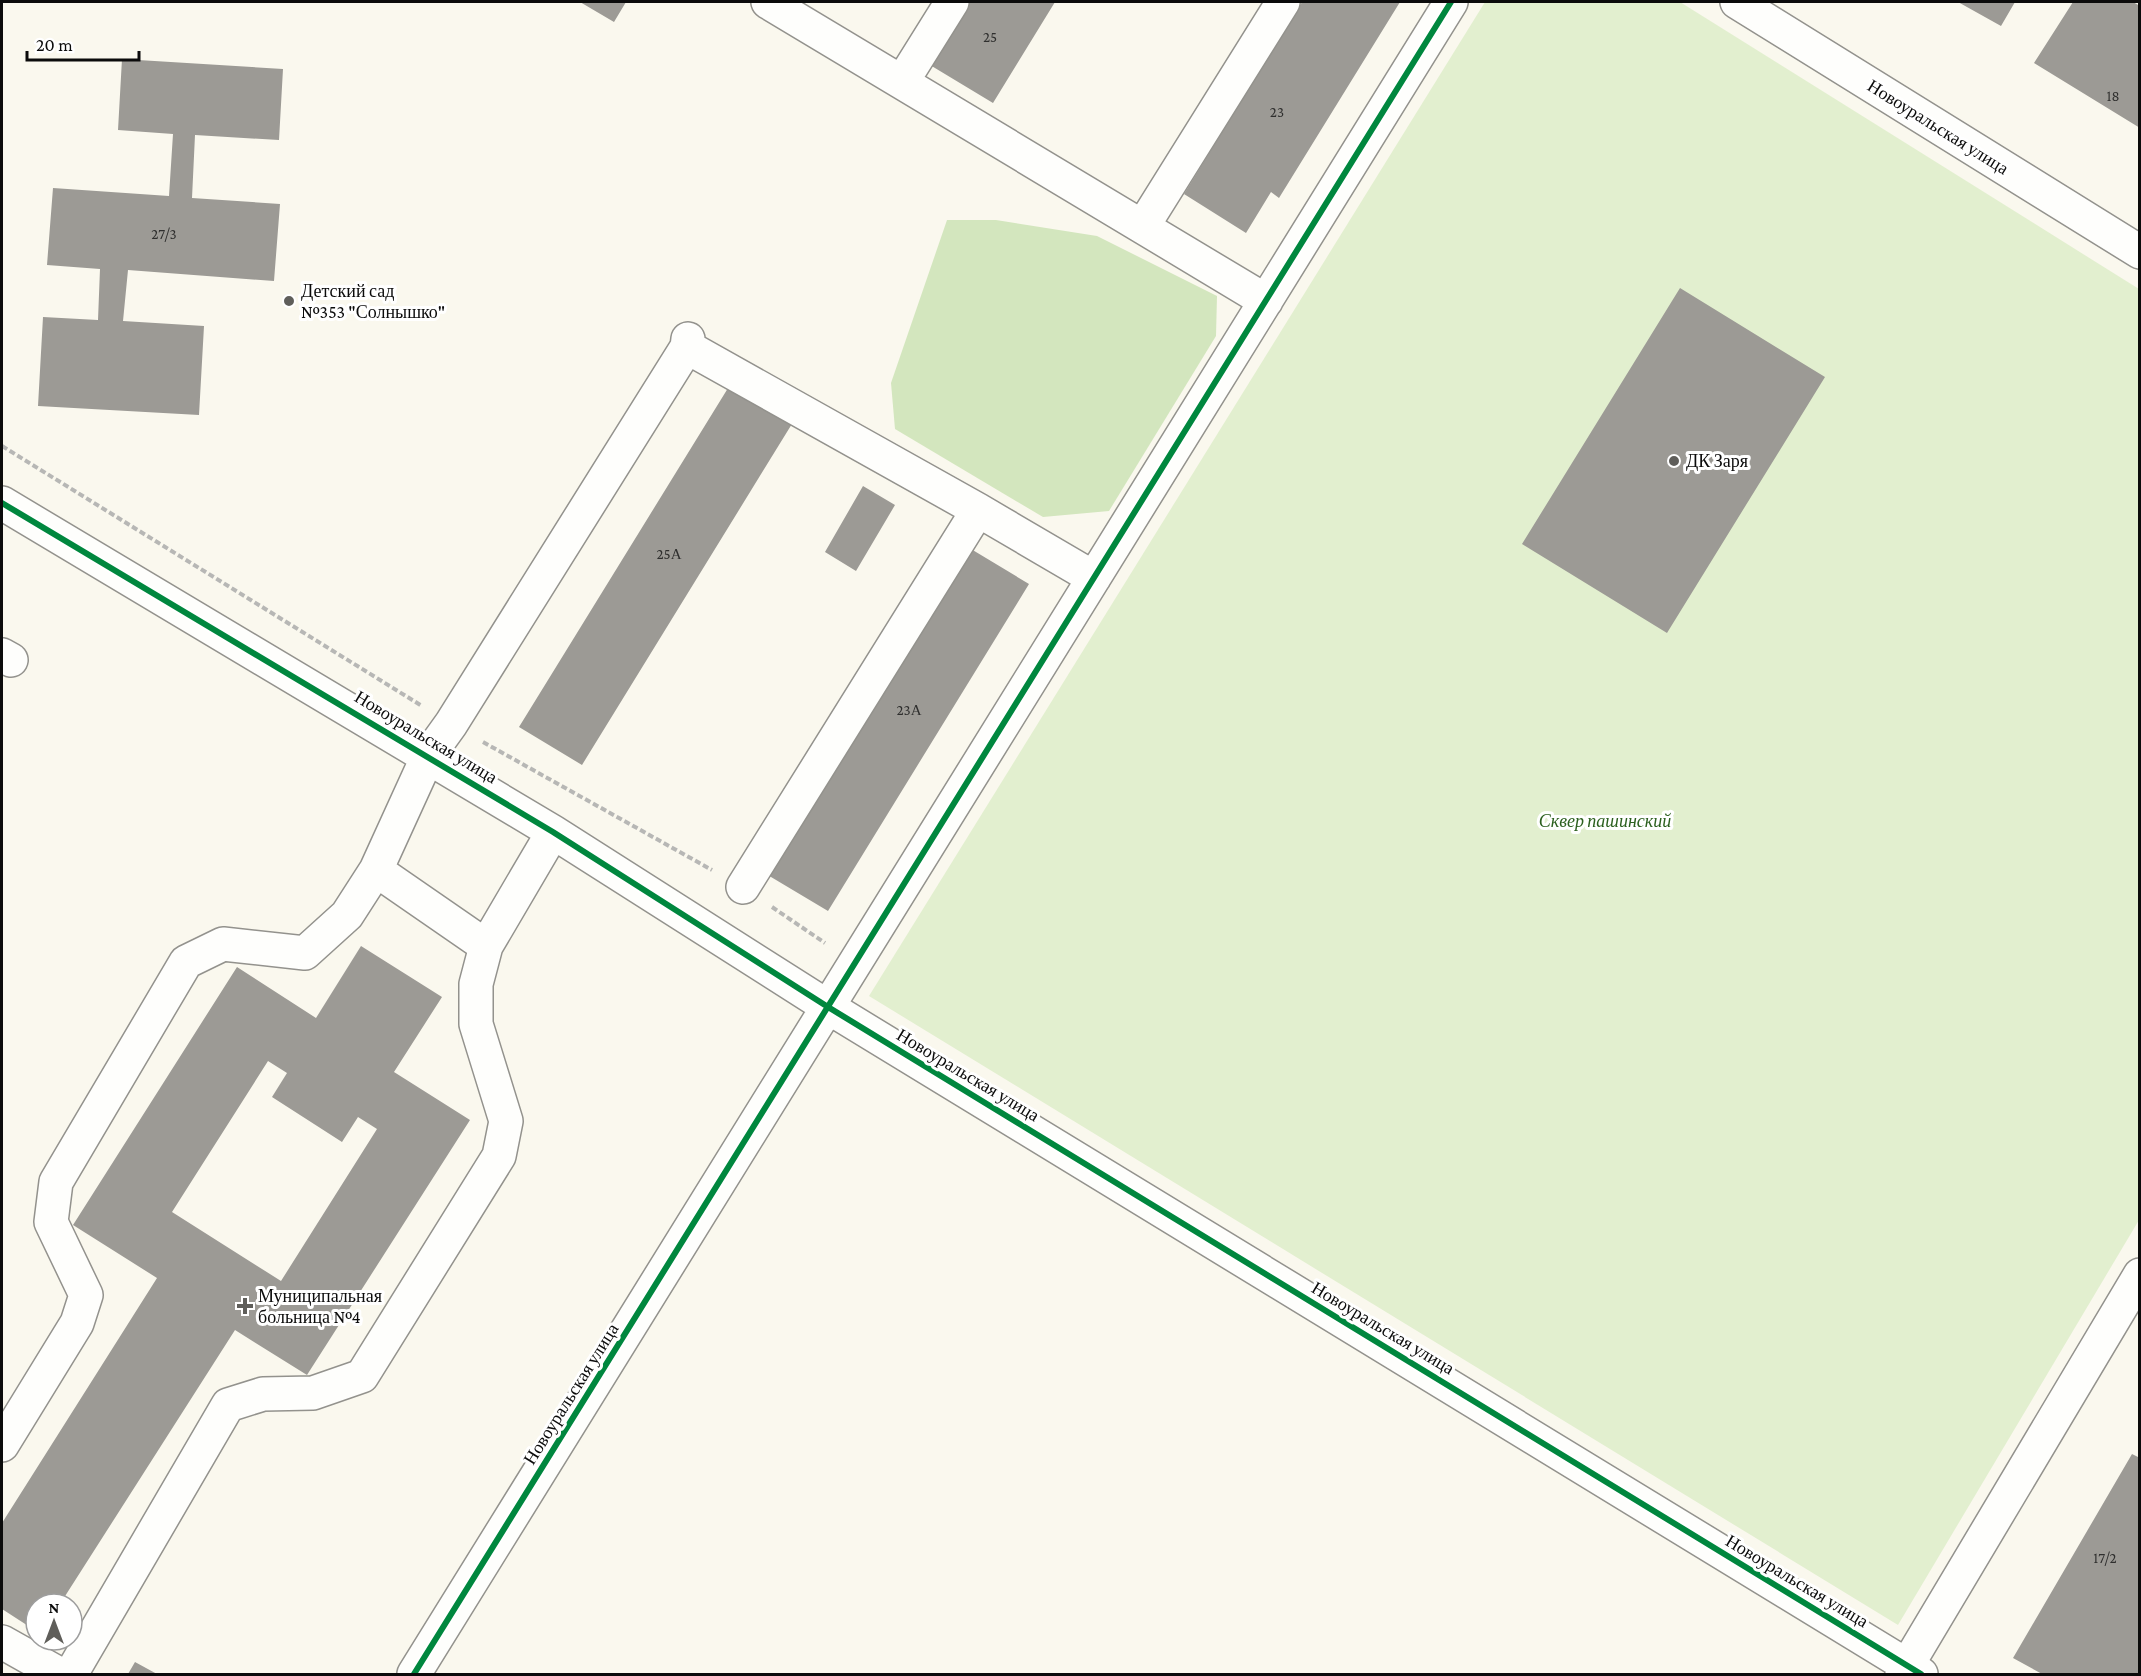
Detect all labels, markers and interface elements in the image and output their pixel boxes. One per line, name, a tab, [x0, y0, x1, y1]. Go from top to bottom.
scale bar	[27, 24, 140, 62]
house number: 25	[983, 29, 997, 45]
text: 20 m	[36, 35, 73, 55]
street label: Новоуральская улица	[1864, 75, 2012, 179]
house number: 18	[2106, 88, 2120, 104]
house number: 23	[1270, 104, 1284, 120]
house number: 27/3	[151, 226, 177, 242]
place label: Детский сад №353 "Солнышко"	[301, 281, 445, 322]
marker: Детский сад №353 "Солнышко"	[282, 294, 296, 308]
place label: ДК Заря	[1686, 451, 1748, 471]
marker: ДК Заря	[1667, 454, 1681, 468]
house number: 25А	[656, 546, 682, 562]
street label: Новоуральская улица	[351, 687, 501, 787]
house number: 23А	[896, 702, 922, 718]
park label: Сквер пашинский	[1539, 811, 1671, 831]
street label: Новоуральская улица	[893, 1025, 1043, 1125]
street label: Новоуральская улица	[1308, 1278, 1458, 1378]
place label: Муниципальная больница №4	[258, 1286, 382, 1327]
marker: Муниципальная больница №4	[236, 1297, 254, 1315]
street label: Новоуральская улица	[519, 1320, 623, 1468]
street label: Новоуральская улица	[1722, 1531, 1872, 1631]
house number: 17/2	[2093, 1550, 2117, 1566]
north arrow	[24, 1592, 84, 1652]
text: N	[49, 1599, 60, 1616]

